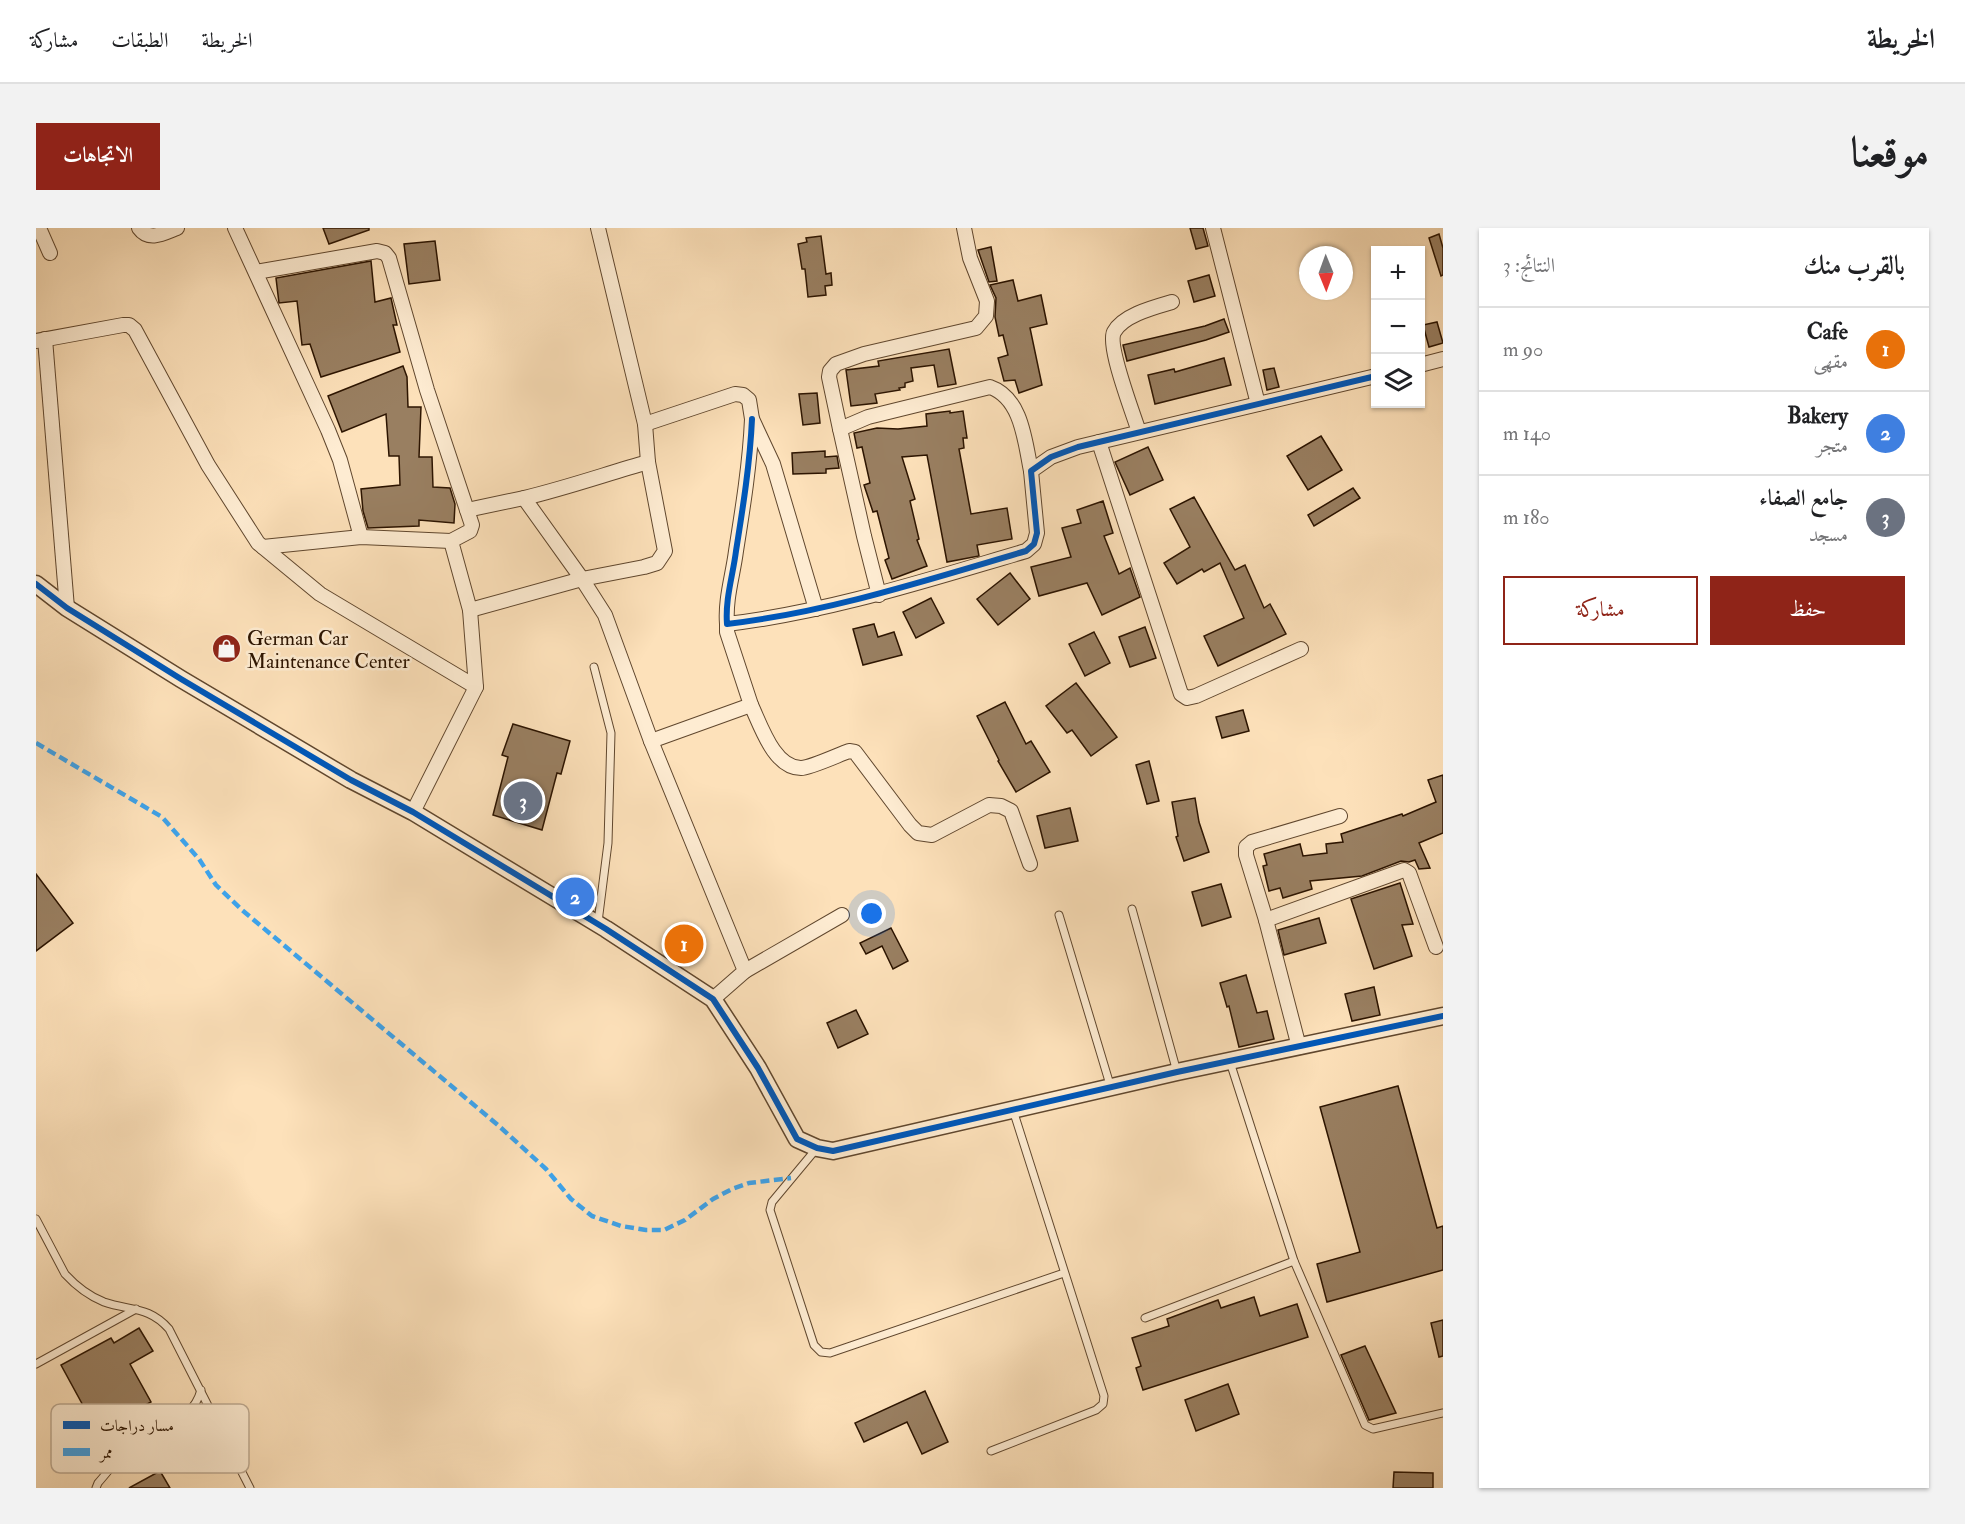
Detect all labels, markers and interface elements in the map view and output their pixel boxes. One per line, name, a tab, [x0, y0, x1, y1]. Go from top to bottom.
text: الخريطة	[1867, 22, 1935, 57]
text: مشاركة	[30, 27, 78, 54]
text: الطبقات	[111, 27, 168, 54]
text: الخريطة	[201, 27, 253, 54]
button: الاتجاهات	[36, 123, 160, 190]
text: موقعنا	[1851, 127, 1929, 179]
north arrow	[1299, 246, 1353, 300]
map controls	[1371, 246, 1425, 408]
button: +	[1371, 246, 1425, 300]
text: بالقرب منك	[1803, 250, 1905, 282]
text: النتائج: 3	[1503, 253, 1555, 278]
button: −	[1371, 300, 1425, 354]
text: Cafe	[1807, 318, 1848, 346]
text: 90 m	[1503, 337, 1543, 362]
text: 1	[1882, 337, 1889, 362]
text: مقهى	[1813, 349, 1848, 374]
button: layers	[1371, 354, 1425, 408]
text: Bakery	[1787, 402, 1848, 430]
text: 140 m	[1503, 421, 1551, 446]
text: 2	[1880, 421, 1891, 446]
text: متجر	[1816, 433, 1848, 458]
text: جامع الصفاء	[1759, 484, 1848, 512]
text: 180 m	[1503, 505, 1550, 530]
text: 3	[1882, 505, 1889, 530]
text: مسجد	[1809, 522, 1848, 547]
button: مشاركة	[1503, 576, 1698, 645]
button: حفظ	[1710, 576, 1905, 645]
place label: German Car Maintenance Center	[247, 626, 410, 674]
shop icon: German Car Maintenance Center	[210, 633, 242, 665]
pin: 3	[504, 778, 542, 824]
pin: 2	[556, 874, 594, 920]
your location	[857, 899, 886, 928]
pin: 1	[664, 922, 704, 966]
legend	[51, 1404, 249, 1473]
text: مسار دراجات	[100, 1416, 174, 1436]
text: ممر	[98, 1443, 113, 1463]

